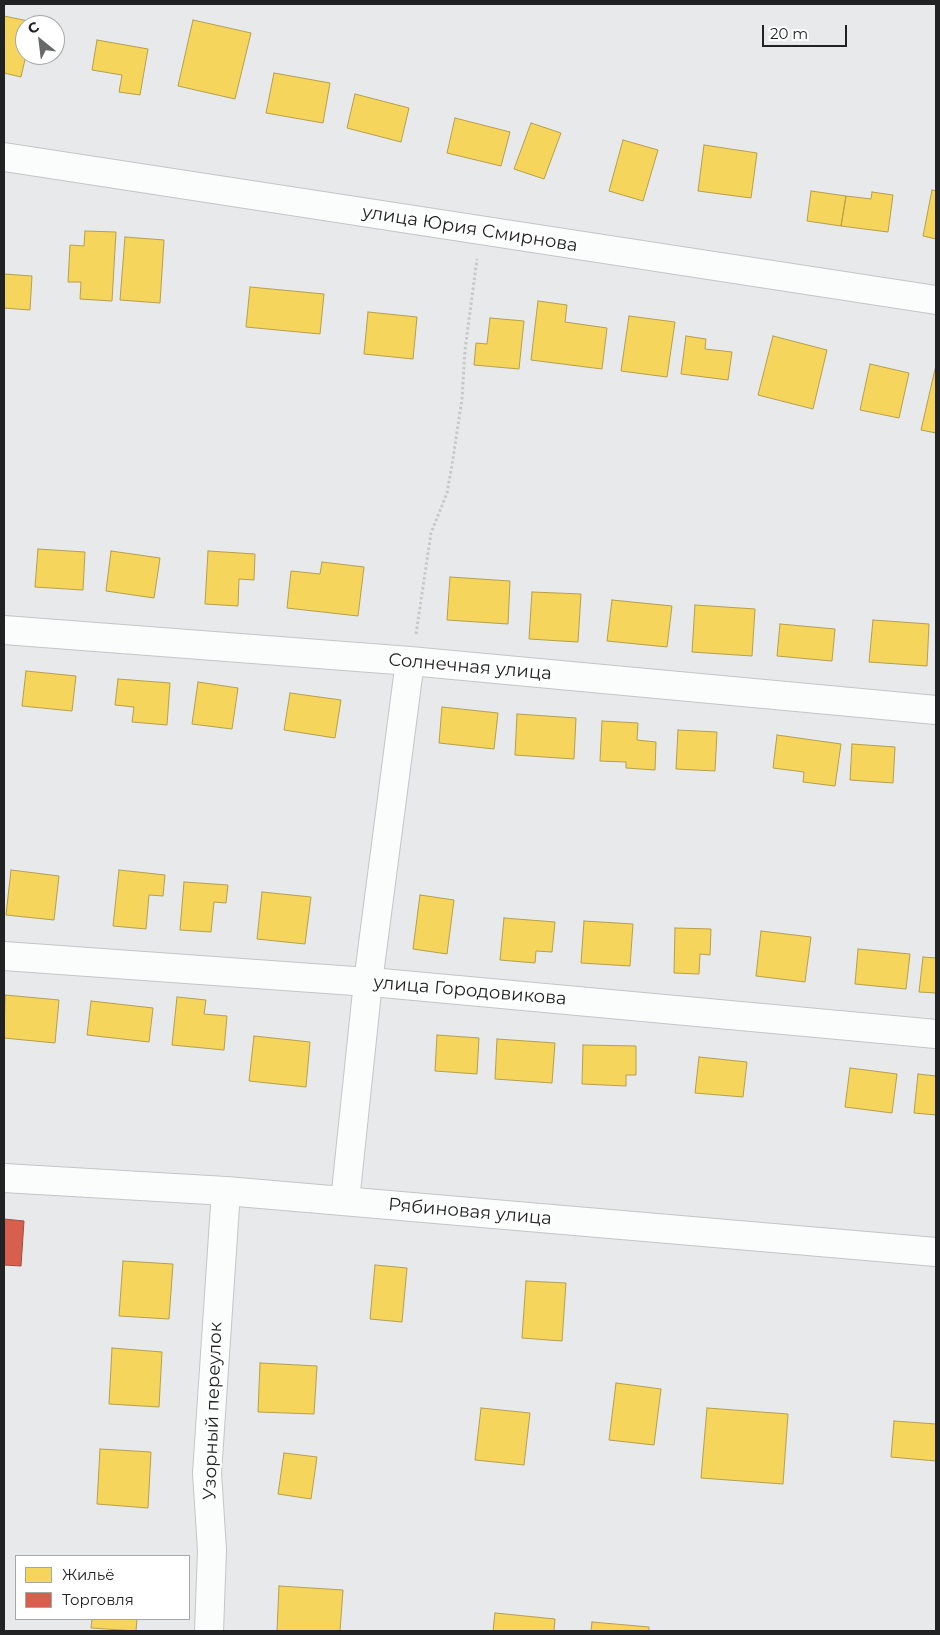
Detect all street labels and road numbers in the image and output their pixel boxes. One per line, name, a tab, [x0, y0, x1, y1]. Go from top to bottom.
street label: улица Юрия Смирнова	[361, 201, 579, 257]
street label: Солнечная улица	[387, 649, 553, 685]
street label: улица Городовикова	[373, 972, 567, 1010]
street label: Рябиновая улица	[387, 1194, 553, 1230]
street label: Узорный переулок	[199, 1321, 227, 1501]

